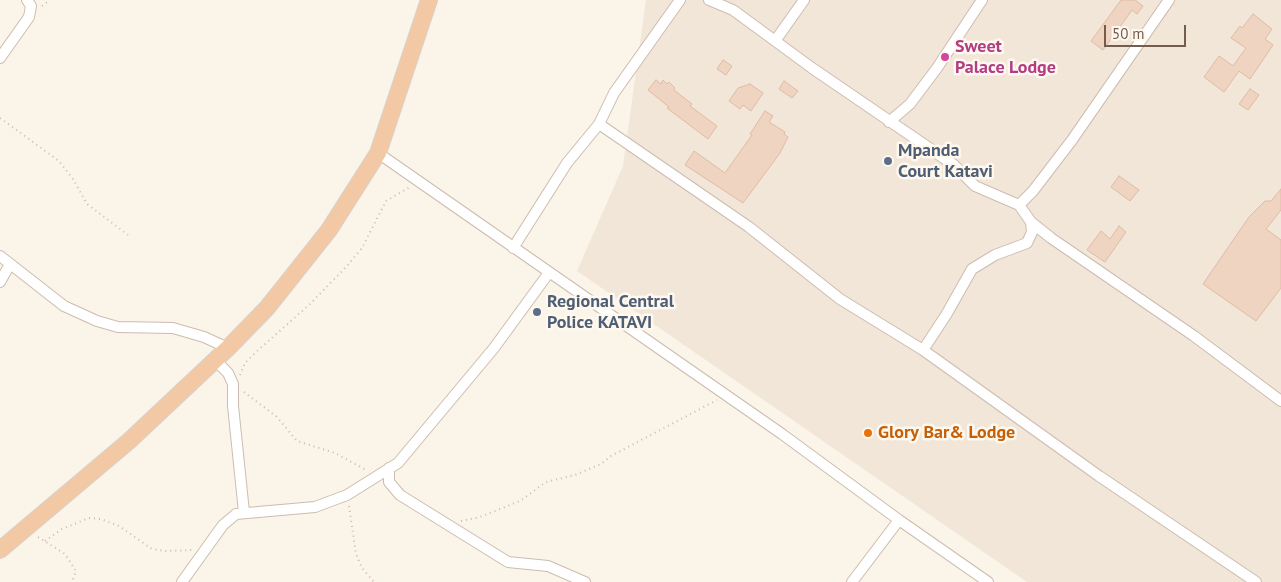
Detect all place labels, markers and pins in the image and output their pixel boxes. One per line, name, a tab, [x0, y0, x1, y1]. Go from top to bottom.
place label: Sweet Palace Lodge	[955, 36, 1056, 78]
marker: Sweet Palace Lodge	[939, 51, 951, 63]
place label: Mpanda Court Katavi	[898, 140, 993, 182]
marker: Mpanda Court Katavi	[882, 155, 894, 167]
place label: Regional Central Police KATAVI	[547, 291, 674, 334]
marker: Regional Central Police KATAVI	[531, 306, 543, 318]
place label: Glory Bar& Lodge	[878, 422, 1015, 444]
marker: Glory Bar& Lodge	[862, 427, 874, 439]

